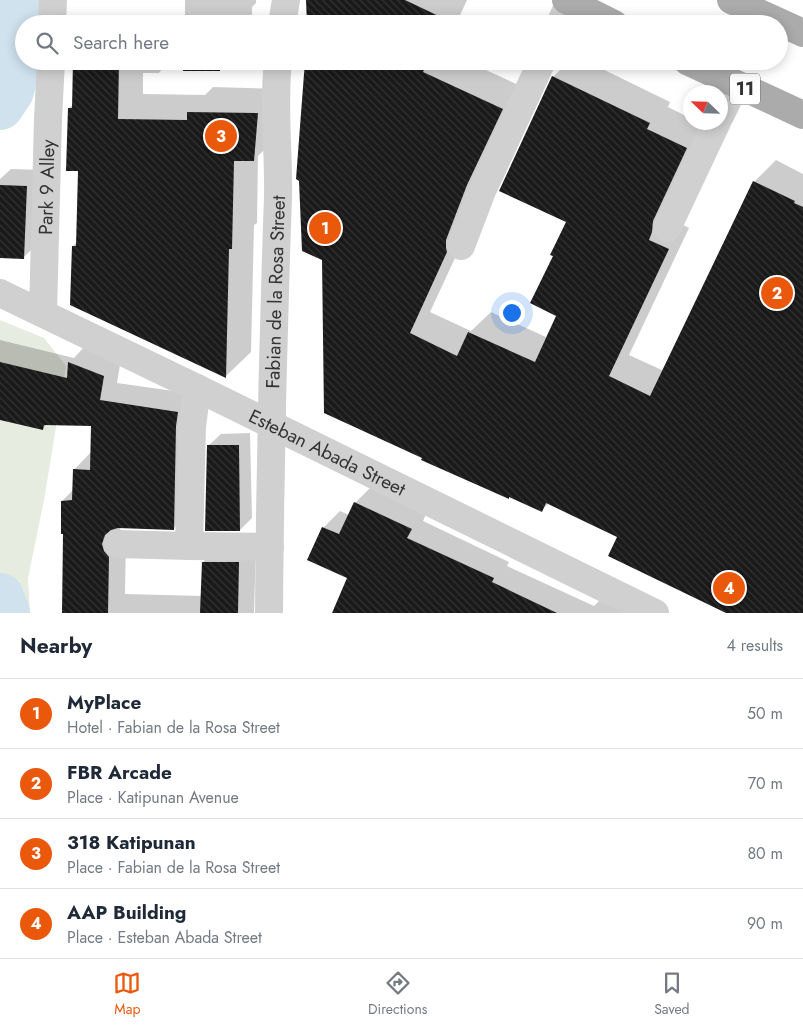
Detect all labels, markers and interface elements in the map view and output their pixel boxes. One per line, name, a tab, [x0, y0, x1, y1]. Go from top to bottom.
search box	[15, 15, 788, 70]
icon: search	[33, 29, 61, 57]
text: Search here	[73, 29, 169, 56]
road number: 11	[730, 74, 760, 105]
north arrow	[683, 85, 728, 130]
pin: 3	[205, 117, 237, 155]
street label: Park 9 Alley	[32, 138, 61, 235]
street label: Fabian de la Rosa Street	[259, 195, 292, 389]
pin: 1	[309, 209, 341, 247]
pin: 2	[761, 274, 793, 312]
your location	[499, 300, 525, 326]
street label: Esteban Abada Street	[244, 403, 411, 503]
pin: 4	[713, 569, 745, 607]
text: Nearby	[20, 631, 92, 661]
text: 4 results	[727, 634, 783, 657]
text: MyPlace	[67, 689, 141, 716]
text: 1	[32, 702, 40, 725]
text: 50 m	[747, 702, 783, 725]
text: Hotel · Fabian de la Rosa Street	[67, 716, 280, 739]
text: FBR Arcade	[67, 759, 172, 786]
text: 2	[31, 772, 41, 795]
text: 70 m	[748, 772, 783, 795]
text: Place · Katipunan Avenue	[67, 786, 239, 809]
text: 318 Katipunan	[67, 829, 196, 856]
text: 3	[31, 842, 41, 865]
text: 80 m	[747, 842, 783, 865]
text: Place · Fabian de la Rosa Street	[67, 856, 280, 879]
text: AAP Building	[67, 899, 186, 926]
text: 4	[30, 912, 42, 935]
text: 90 m	[747, 912, 783, 935]
text: Place · Esteban Abada Street	[67, 926, 262, 949]
tab: Map	[113, 969, 141, 1019]
tab: Directions	[368, 969, 427, 1019]
tab: Saved	[654, 969, 690, 1019]

